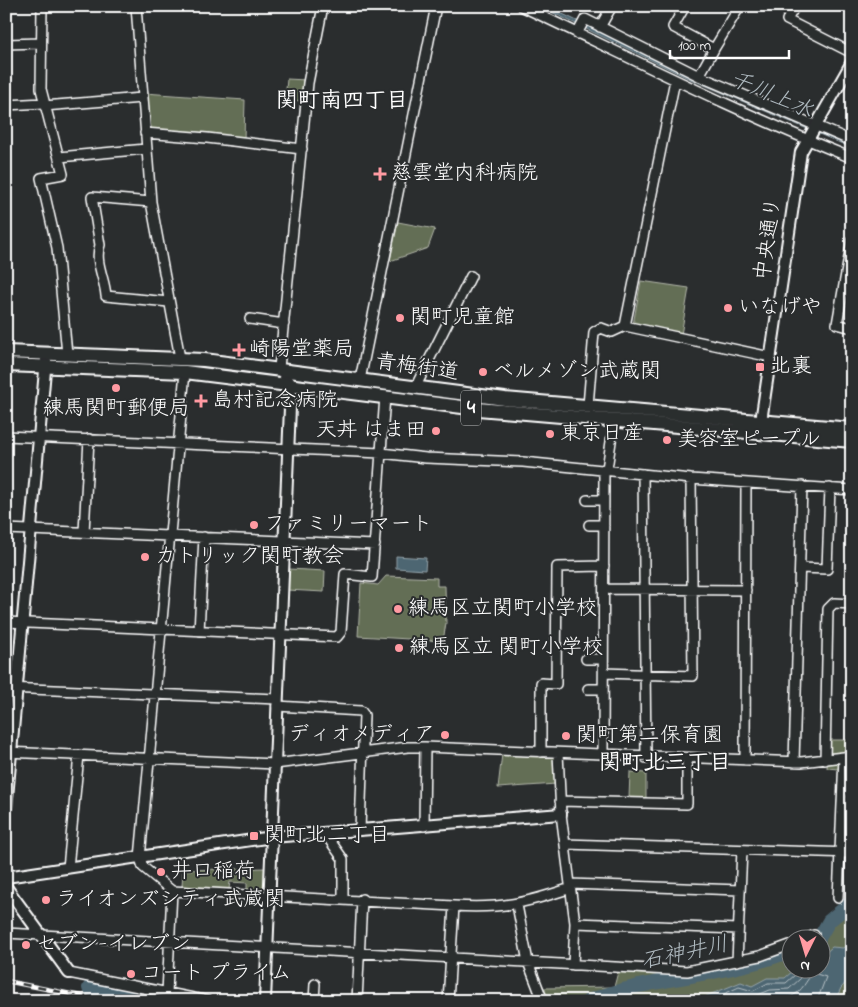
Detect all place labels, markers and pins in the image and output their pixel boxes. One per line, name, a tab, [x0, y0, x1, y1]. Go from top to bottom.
place label: 慈雲堂内科病院	[391, 159, 538, 189]
marker: 慈雲堂内科病院	[373, 167, 387, 181]
place label: いなげや	[738, 293, 822, 323]
marker: いなげや	[722, 302, 734, 314]
place label: 関町児童館	[410, 303, 515, 333]
marker: 関町児童館	[394, 312, 406, 324]
place label: 崎陽堂薬局	[249, 335, 354, 365]
marker: 崎陽堂薬局	[233, 344, 245, 356]
place label: 北裏	[770, 352, 812, 382]
place label: ベルメゾン武蔵関	[493, 357, 661, 387]
marker: 北裏	[754, 361, 766, 373]
marker: ベルメゾン武蔵関	[477, 366, 489, 378]
marker: 練馬関町郵便局	[110, 382, 122, 394]
place label: 島村記念病院	[212, 386, 338, 416]
place label: 練馬関町郵便局	[43, 394, 190, 424]
marker: 島村記念病院	[194, 394, 208, 408]
place label: 天丼 はま田	[316, 416, 426, 446]
place label: 東京日産	[560, 419, 644, 449]
marker: 天丼 はま田	[430, 425, 442, 437]
place label: 美容室ピープル	[677, 425, 821, 455]
marker: 東京日産	[544, 428, 556, 440]
marker: 美容室ピープル	[661, 434, 673, 446]
place label: ファミリーマート	[264, 510, 432, 540]
marker: ファミリーマート	[248, 519, 260, 531]
place label: カトリック関町教会	[155, 542, 344, 572]
marker: カトリック関町教会	[139, 551, 151, 563]
place label: 練馬区立関町小学校	[408, 594, 597, 624]
marker: 練馬区立関町小学校	[392, 603, 404, 615]
place label: 練馬区立 関町小学校	[409, 633, 603, 663]
marker: 練馬区立 関町小学校	[393, 642, 405, 654]
place label: ディオメディア	[288, 720, 435, 750]
place label: 関町第二保育園	[576, 721, 723, 751]
marker: ディオメディア	[439, 729, 451, 741]
marker: 関町第二保育園	[560, 730, 572, 742]
place label: 関町北二丁目	[264, 821, 390, 851]
marker: 関町北二丁目	[248, 830, 260, 842]
place label: 井口稲荷	[171, 857, 255, 887]
marker: 井口稲荷	[155, 866, 167, 878]
place label: ライオンズシティ武蔵関	[56, 885, 285, 915]
marker: ライオンズシティ武蔵関	[40, 894, 52, 906]
place label: セブン-イレブン	[36, 930, 191, 960]
marker: セブン-イレブン	[20, 939, 32, 951]
place label: コート プライム	[141, 959, 292, 989]
marker: コート プライム	[125, 968, 137, 980]

